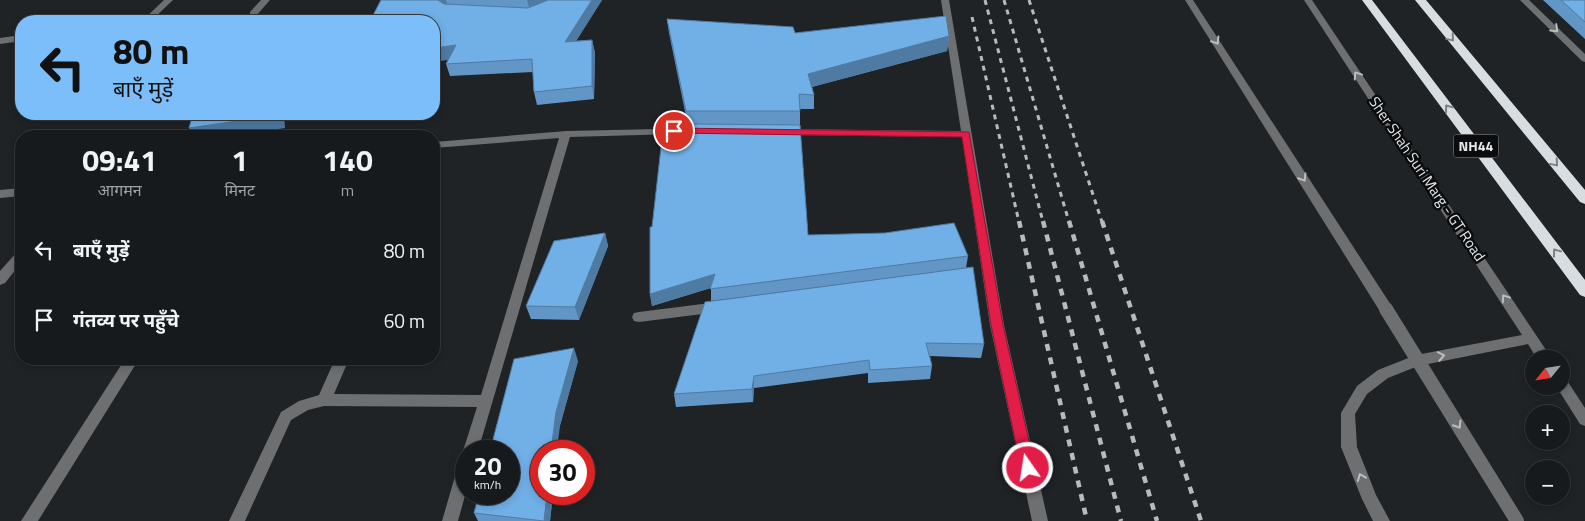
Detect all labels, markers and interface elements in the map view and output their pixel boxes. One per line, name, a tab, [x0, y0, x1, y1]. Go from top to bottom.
one-way arrow	[1549, 23, 1558, 32]
text: 80 m	[113, 24, 189, 78]
one-way arrow	[1446, 32, 1455, 41]
icon: left	[30, 35, 95, 100]
one-way arrow	[1209, 36, 1219, 45]
one-way arrow	[1354, 71, 1364, 80]
text: बाएँ मुड़ें	[113, 72, 173, 106]
street label: Sher Shah Suri Marg - GT Road	[1364, 92, 1491, 266]
one-way arrow	[1445, 104, 1454, 114]
pin	[653, 110, 695, 152]
icon: arrive	[660, 117, 688, 145]
road number: NH44	[1454, 134, 1498, 158]
text: 09:41	[82, 137, 157, 183]
text: 1	[231, 137, 248, 183]
text: 140	[322, 137, 373, 183]
one-way arrow	[1549, 157, 1558, 166]
one-way arrow	[1297, 173, 1306, 182]
text: आगमन	[98, 178, 142, 202]
text: मिनट	[224, 178, 255, 202]
text: m	[341, 178, 354, 202]
text: बाएँ मुड़ें	[73, 235, 129, 264]
icon: left	[30, 236, 58, 264]
text: 80 m	[384, 236, 425, 265]
one-way arrow	[1553, 248, 1562, 258]
one-way arrow	[1502, 294, 1511, 303]
text: गंतव्य पर पहुँचे	[73, 305, 179, 334]
icon: arrive	[30, 306, 58, 334]
text: 60 m	[384, 306, 425, 335]
north arrow	[1525, 350, 1570, 395]
map controls	[1525, 350, 1570, 505]
one-way arrow	[1436, 352, 1445, 362]
button: +	[1525, 405, 1570, 450]
one-way arrow	[1451, 420, 1461, 429]
speed limit sign: 30	[530, 440, 595, 505]
position arrow	[1001, 441, 1053, 493]
text: 20	[473, 447, 502, 485]
button: −	[1525, 460, 1570, 505]
one-way arrow	[1357, 473, 1367, 482]
text: km/h	[474, 475, 501, 494]

